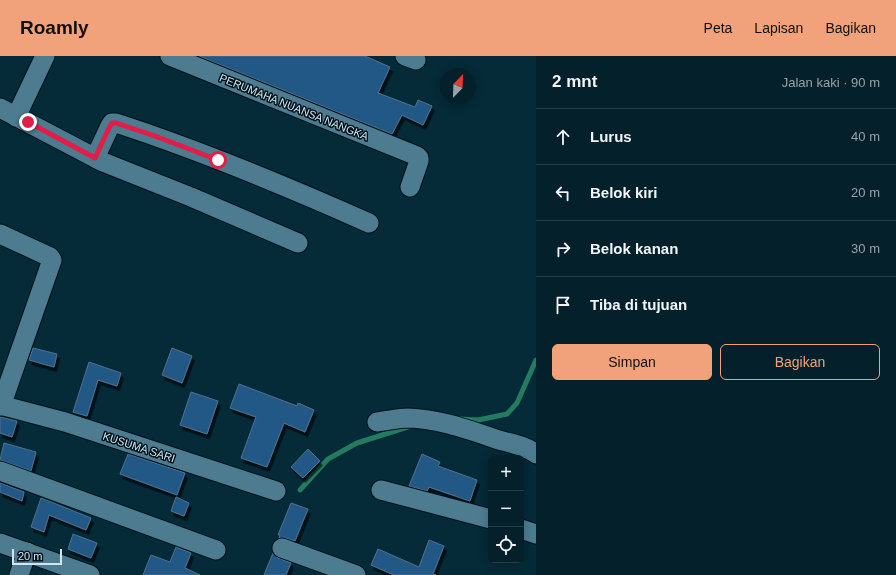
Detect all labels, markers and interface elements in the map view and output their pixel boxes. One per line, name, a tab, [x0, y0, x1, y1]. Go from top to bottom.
text: Roamly	[20, 17, 89, 38]
text: Peta	[704, 20, 732, 36]
text: Lapisan	[754, 20, 803, 36]
text: Bagikan	[825, 20, 876, 36]
north arrow	[440, 68, 476, 104]
street label: PERUMAHA NUANSA NANGKA	[218, 72, 371, 143]
text: 2 mnt	[552, 72, 597, 91]
text: Jalan kaki · 90 m	[782, 75, 880, 90]
route end	[19, 113, 37, 131]
icon: ahead	[552, 126, 574, 148]
text: Lurus	[590, 128, 632, 145]
text: 40 m	[851, 129, 880, 144]
route start	[209, 151, 227, 169]
icon: left	[552, 182, 574, 204]
text: Belok kiri	[590, 184, 658, 201]
text: 20 m	[851, 185, 880, 200]
icon: right	[552, 238, 574, 260]
text: Belok kanan	[590, 240, 678, 257]
text: 30 m	[851, 241, 880, 256]
icon: arrive	[552, 294, 574, 316]
text: Tiba di tujuan	[590, 296, 687, 313]
button: Simpan	[552, 344, 712, 380]
button: Bagikan	[720, 344, 880, 380]
street label: KUSUMA SARI	[101, 430, 177, 464]
map controls	[488, 455, 524, 563]
button: +	[488, 455, 524, 491]
button: −	[488, 491, 524, 527]
button: locate	[488, 527, 524, 563]
scale bar	[12, 547, 62, 566]
text: 20 m	[18, 550, 42, 562]

